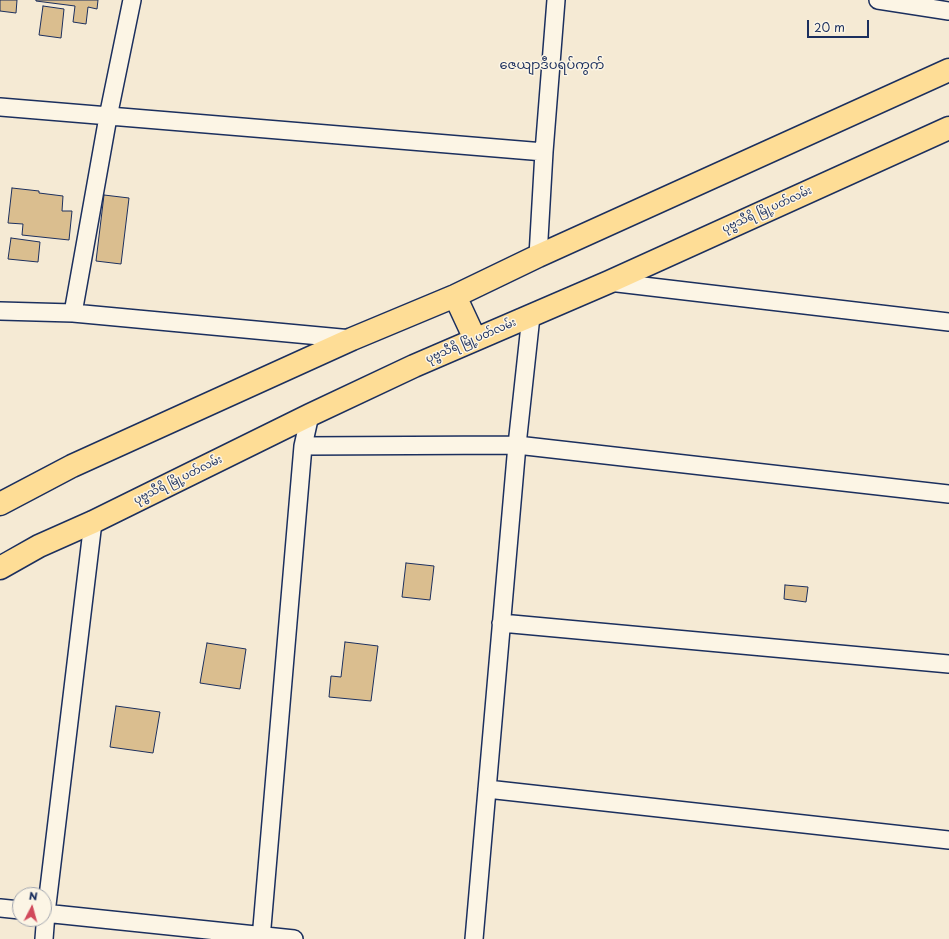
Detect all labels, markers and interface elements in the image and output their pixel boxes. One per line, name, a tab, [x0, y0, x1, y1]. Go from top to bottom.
scale bar	[809, 12, 871, 38]
text: 20 m	[814, 18, 845, 36]
district label: ဇေယျာဒီပရပ်ကွက်	[500, 57, 604, 73]
street label: ပုဗ္ဗသီရိ မြို့ပတ်လမ်း	[720, 184, 814, 236]
street label: ပုဗ္ဗသီရိ မြို့ပတ်လမ်း	[424, 316, 518, 366]
street label: ပုဗ္ဗသီရိ မြို့ပတ်လမ်း	[132, 453, 224, 507]
north arrow	[12, 887, 52, 927]
text: N	[28, 887, 38, 904]

